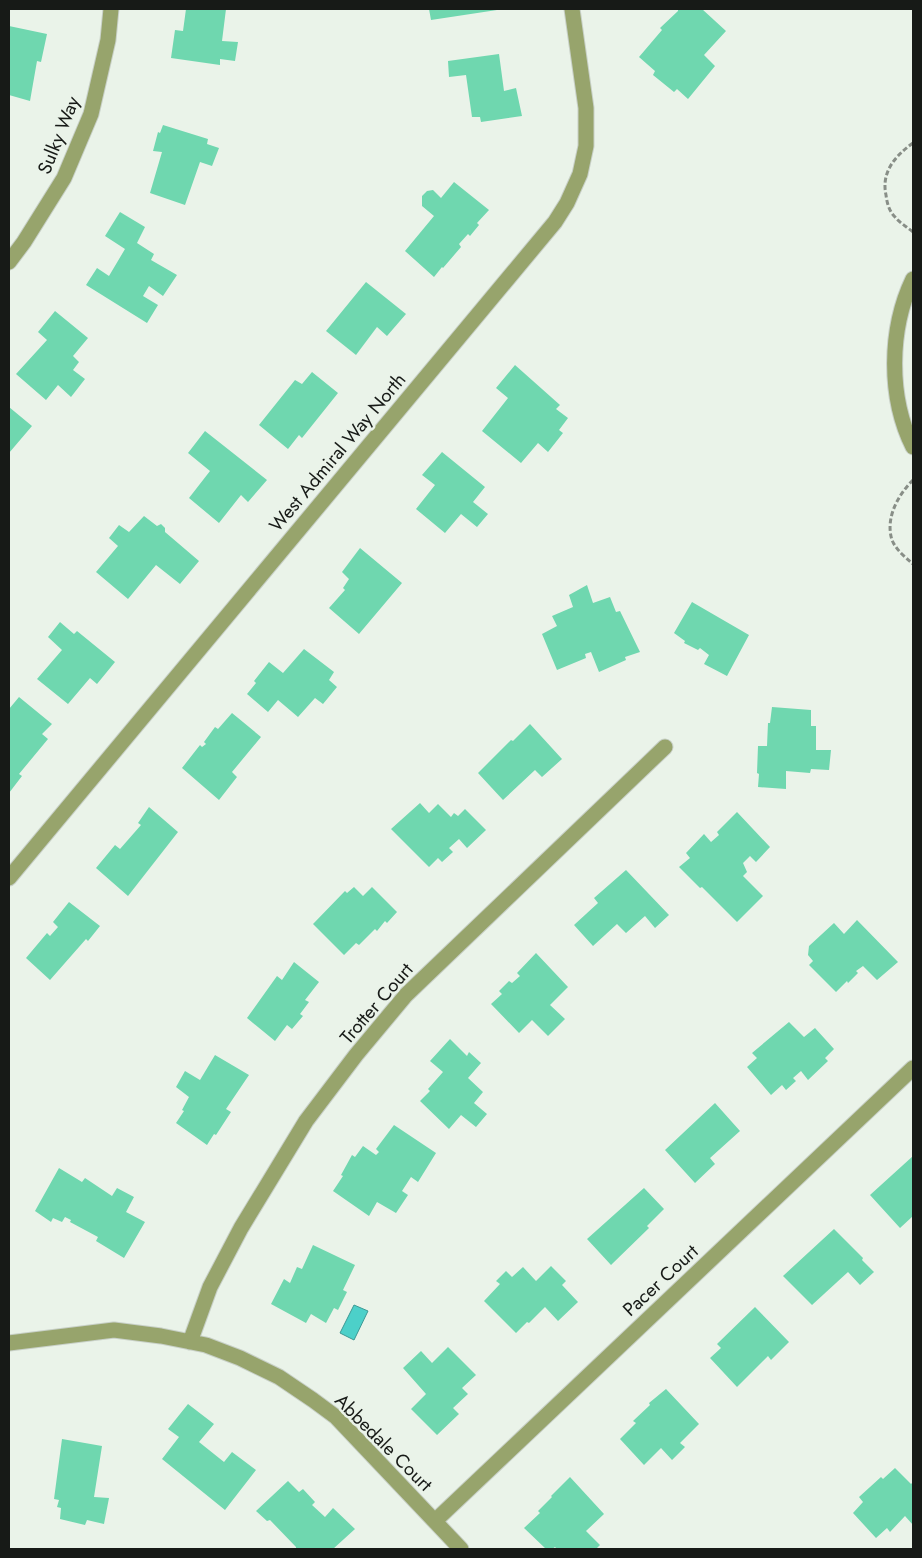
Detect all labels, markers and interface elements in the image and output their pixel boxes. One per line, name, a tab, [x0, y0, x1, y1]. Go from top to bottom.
street label: Sulky Way	[31, 92, 87, 178]
street label: West Admiral Way North	[263, 367, 412, 538]
street label: Trotter Court	[334, 957, 419, 1050]
street label: Pacer Court	[617, 1238, 704, 1322]
street label: Abbedale Court	[329, 1387, 439, 1498]

